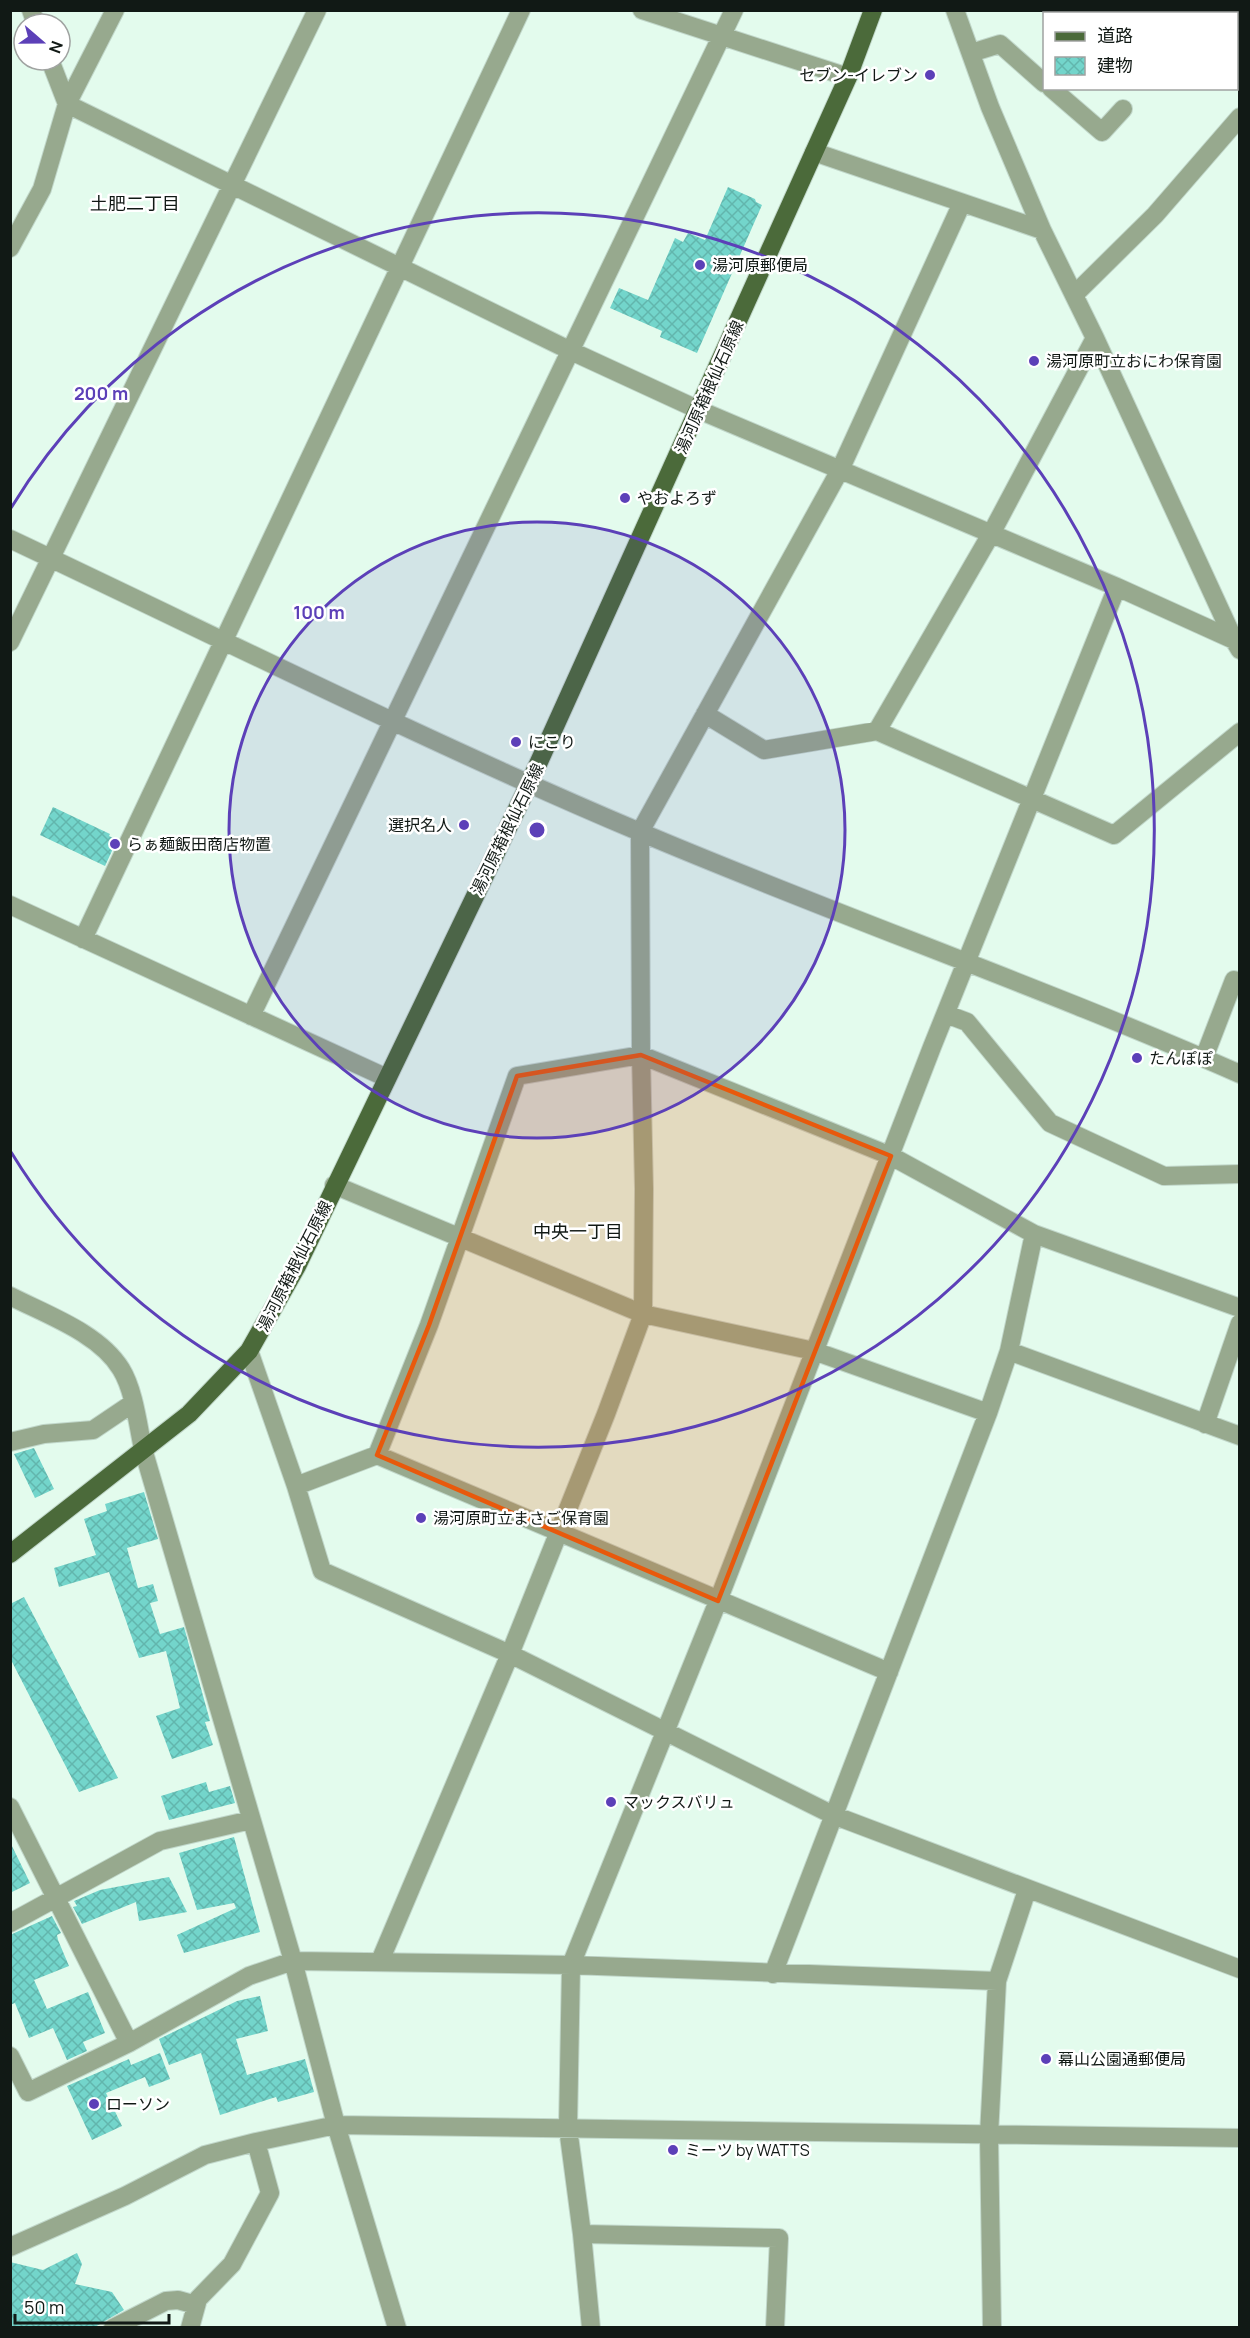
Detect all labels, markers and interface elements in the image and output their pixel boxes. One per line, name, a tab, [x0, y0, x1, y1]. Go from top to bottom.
north arrow	[12, 12, 72, 72]
legend	[1043, 12, 1238, 90]
text: 道路	[1097, 23, 1133, 47]
text: N	[44, 38, 68, 56]
text: 建物	[1097, 53, 1133, 77]
place label: セブン-イレブン	[799, 64, 918, 86]
marker: セブン-イレブン	[923, 68, 937, 82]
district label: 土肥二丁目	[90, 191, 180, 215]
place label: 湯河原郵便局	[712, 254, 808, 276]
marker: 湯河原郵便局	[693, 258, 707, 272]
street label: 湯河原箱根仙石原線	[670, 317, 748, 457]
place label: 湯河原町立おにわ保育園	[1046, 350, 1222, 372]
marker: 湯河原町立おにわ保育園	[1027, 354, 1041, 368]
text: 200 m	[74, 381, 128, 405]
place label: やおよろず	[637, 487, 717, 509]
marker: やおよろず	[618, 491, 632, 505]
text: 100 m	[293, 600, 345, 624]
place label: にこり	[528, 731, 576, 753]
marker: にこり	[509, 735, 523, 749]
street label: 湯河原箱根仙石原線	[466, 759, 548, 899]
place label: 選択名人	[388, 814, 452, 836]
marker: 選択名人	[457, 818, 471, 832]
centre of rings	[527, 820, 547, 840]
place label: らぁ麺飯田商店物置	[127, 833, 271, 855]
marker: らぁ麺飯田商店物置	[108, 837, 122, 851]
place label: たんぽぽ	[1149, 1047, 1213, 1069]
marker: たんぽぽ	[1130, 1051, 1144, 1065]
street label: 湯河原箱根仙石原線	[252, 1197, 336, 1335]
district label: 中央一丁目	[533, 1219, 623, 1243]
place label: 湯河原町立まさご保育園	[433, 1507, 609, 1529]
marker: 湯河原町立まさご保育園	[414, 1511, 428, 1525]
place label: マックスバリュ	[623, 1791, 735, 1813]
marker: マックスバリュ	[604, 1795, 618, 1809]
place label: 幕山公園通郵便局	[1058, 2048, 1186, 2070]
marker: 幕山公園通郵便局	[1039, 2052, 1053, 2066]
place label: ローソン	[106, 2093, 170, 2115]
marker: ローソン	[87, 2097, 101, 2111]
place label: ミーツ by WATTS	[685, 2139, 810, 2161]
marker: ミーツ by WATTS	[666, 2143, 680, 2157]
scale bar	[15, 2287, 170, 2325]
text: 50 m	[24, 2295, 64, 2319]

